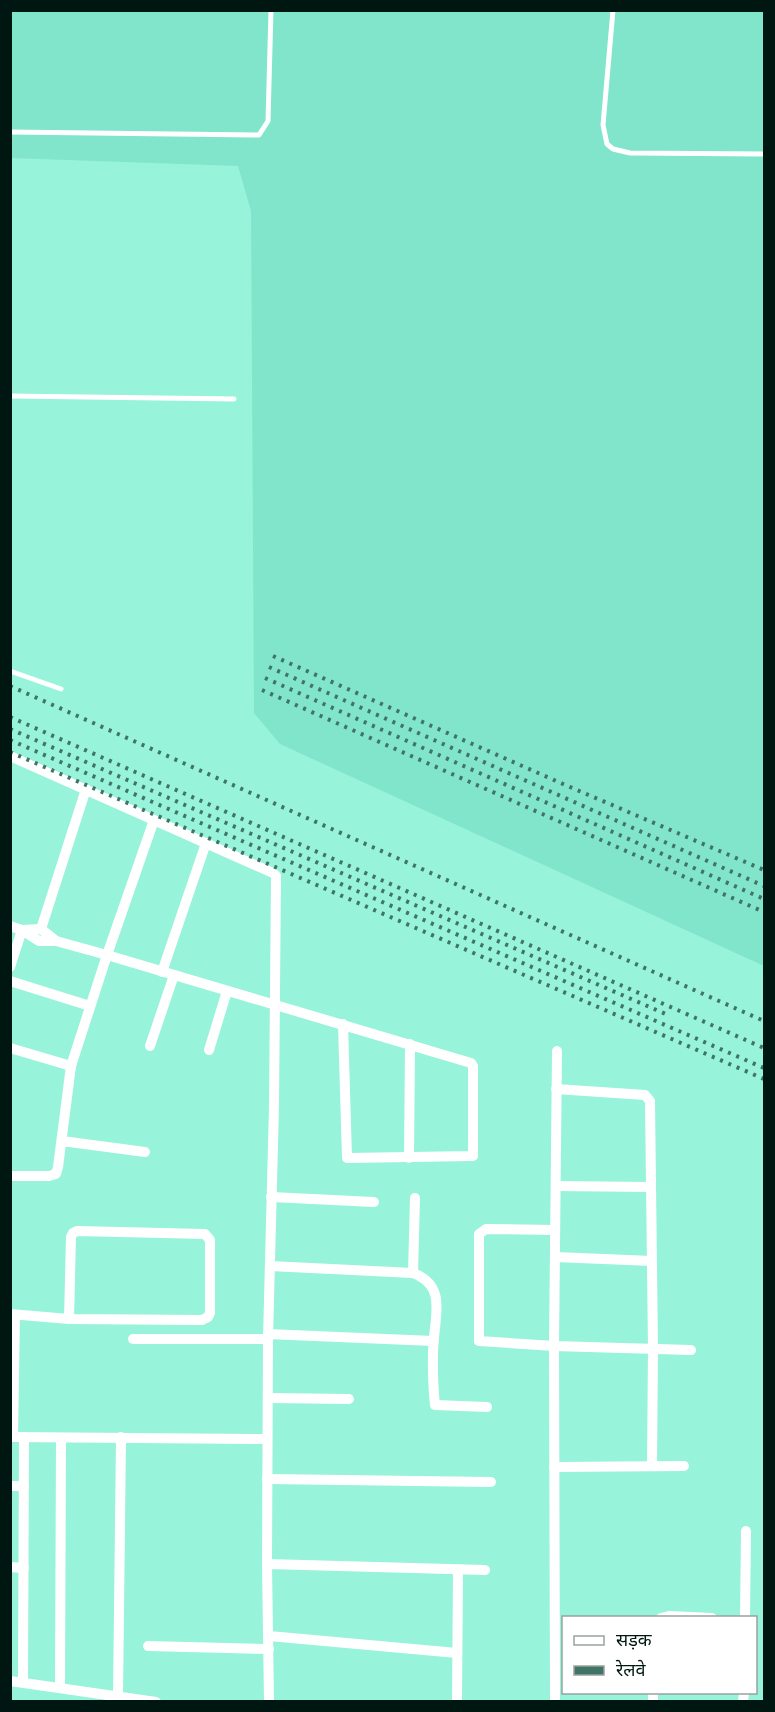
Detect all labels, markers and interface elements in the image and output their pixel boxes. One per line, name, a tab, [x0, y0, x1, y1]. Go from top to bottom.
legend	[562, 1616, 757, 1694]
text: सड़क	[616, 1627, 653, 1651]
text: रेलवे	[615, 1657, 647, 1681]

